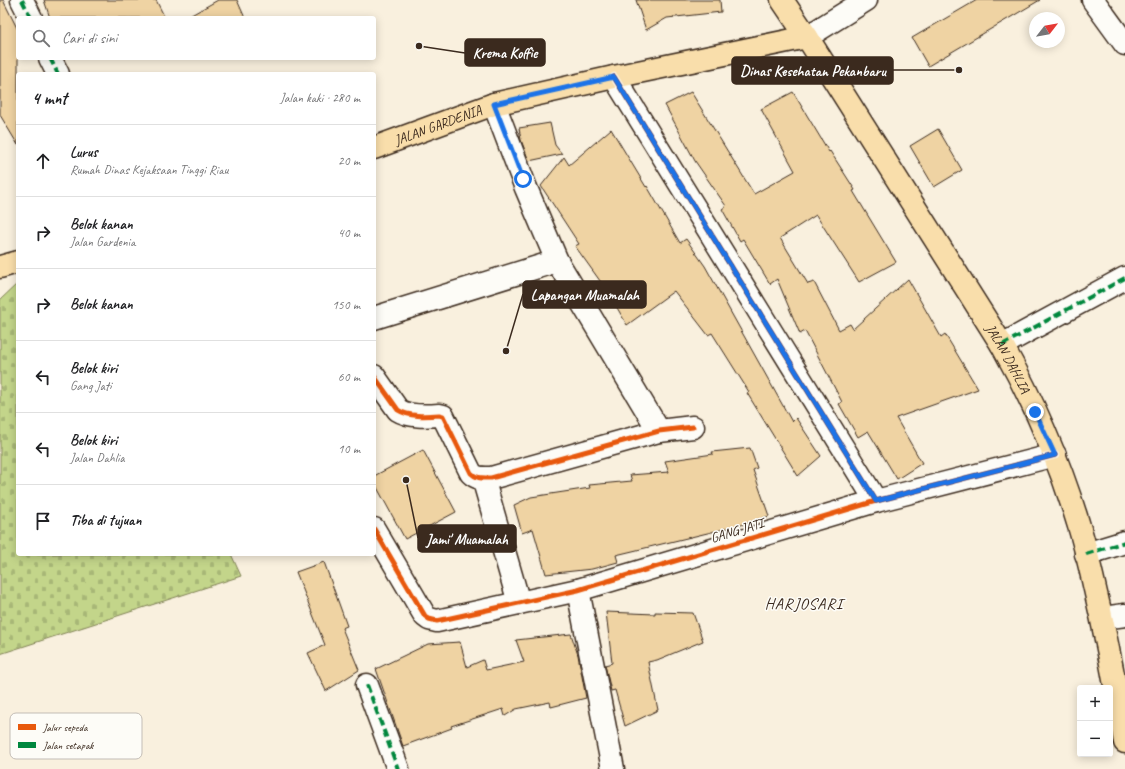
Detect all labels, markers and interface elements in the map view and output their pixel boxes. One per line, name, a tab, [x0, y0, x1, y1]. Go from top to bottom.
north arrow	[1029, 12, 1065, 48]
search box	[16, 16, 376, 60]
icon: search	[30, 27, 52, 49]
text: Cari di sini	[62, 29, 117, 48]
callout: Krema Koffie	[465, 39, 545, 66]
text: Krema Koffie	[473, 44, 539, 63]
callout: Dinas Kesehatan Pekanbaru	[732, 57, 893, 84]
text: Dinas Kesehatan Pekanbaru	[740, 62, 887, 81]
text: 4 mnt	[32, 88, 67, 109]
text: Jalan kaki · 280 m	[280, 90, 360, 106]
street label: JALAN GARDENIA	[391, 101, 485, 149]
text: Lurus	[70, 143, 98, 162]
icon: ahead	[32, 150, 54, 172]
text: 20 m	[338, 153, 360, 169]
text: Rumah Dinas Kejaksaan Tinggi Riau	[70, 162, 228, 178]
route start	[514, 170, 532, 188]
text: Belok kanan	[70, 215, 133, 234]
icon: right	[32, 222, 54, 244]
text: 40 m	[338, 225, 360, 241]
text: Jalan Gardenia	[70, 234, 135, 250]
callout: Lapangan Muamalah	[523, 281, 646, 308]
text: Lapangan Muamalah	[531, 286, 640, 305]
icon: right	[32, 294, 54, 316]
text: Belok kanan	[70, 295, 133, 314]
text: 150 m	[332, 297, 360, 313]
street label: JALAN DAHLIA	[981, 320, 1034, 397]
text: Belok kiri	[70, 359, 117, 378]
icon: left	[32, 366, 54, 388]
text: 60 m	[338, 369, 360, 385]
text: Gang Jati	[70, 378, 112, 394]
route end	[1026, 403, 1044, 421]
text: Belok kiri	[70, 431, 117, 450]
icon: left	[32, 438, 54, 460]
text: 10 m	[338, 441, 360, 457]
text: Jalan Dahlia	[70, 450, 125, 466]
icon: arrive	[32, 510, 54, 532]
text: Tiba di tujuan	[70, 511, 141, 530]
street label: GANG JATI	[708, 513, 769, 547]
callout: Jami' Muamalah	[418, 525, 516, 552]
text: Jami' Muamalah	[425, 530, 509, 549]
district label: HARJOSARI	[765, 594, 846, 614]
map controls	[1077, 685, 1113, 757]
button: +	[1077, 685, 1113, 721]
legend	[10, 713, 142, 759]
text: Jalur sepeda	[42, 720, 88, 734]
button: −	[1077, 721, 1113, 757]
text: Jalan setapak	[42, 738, 94, 752]

